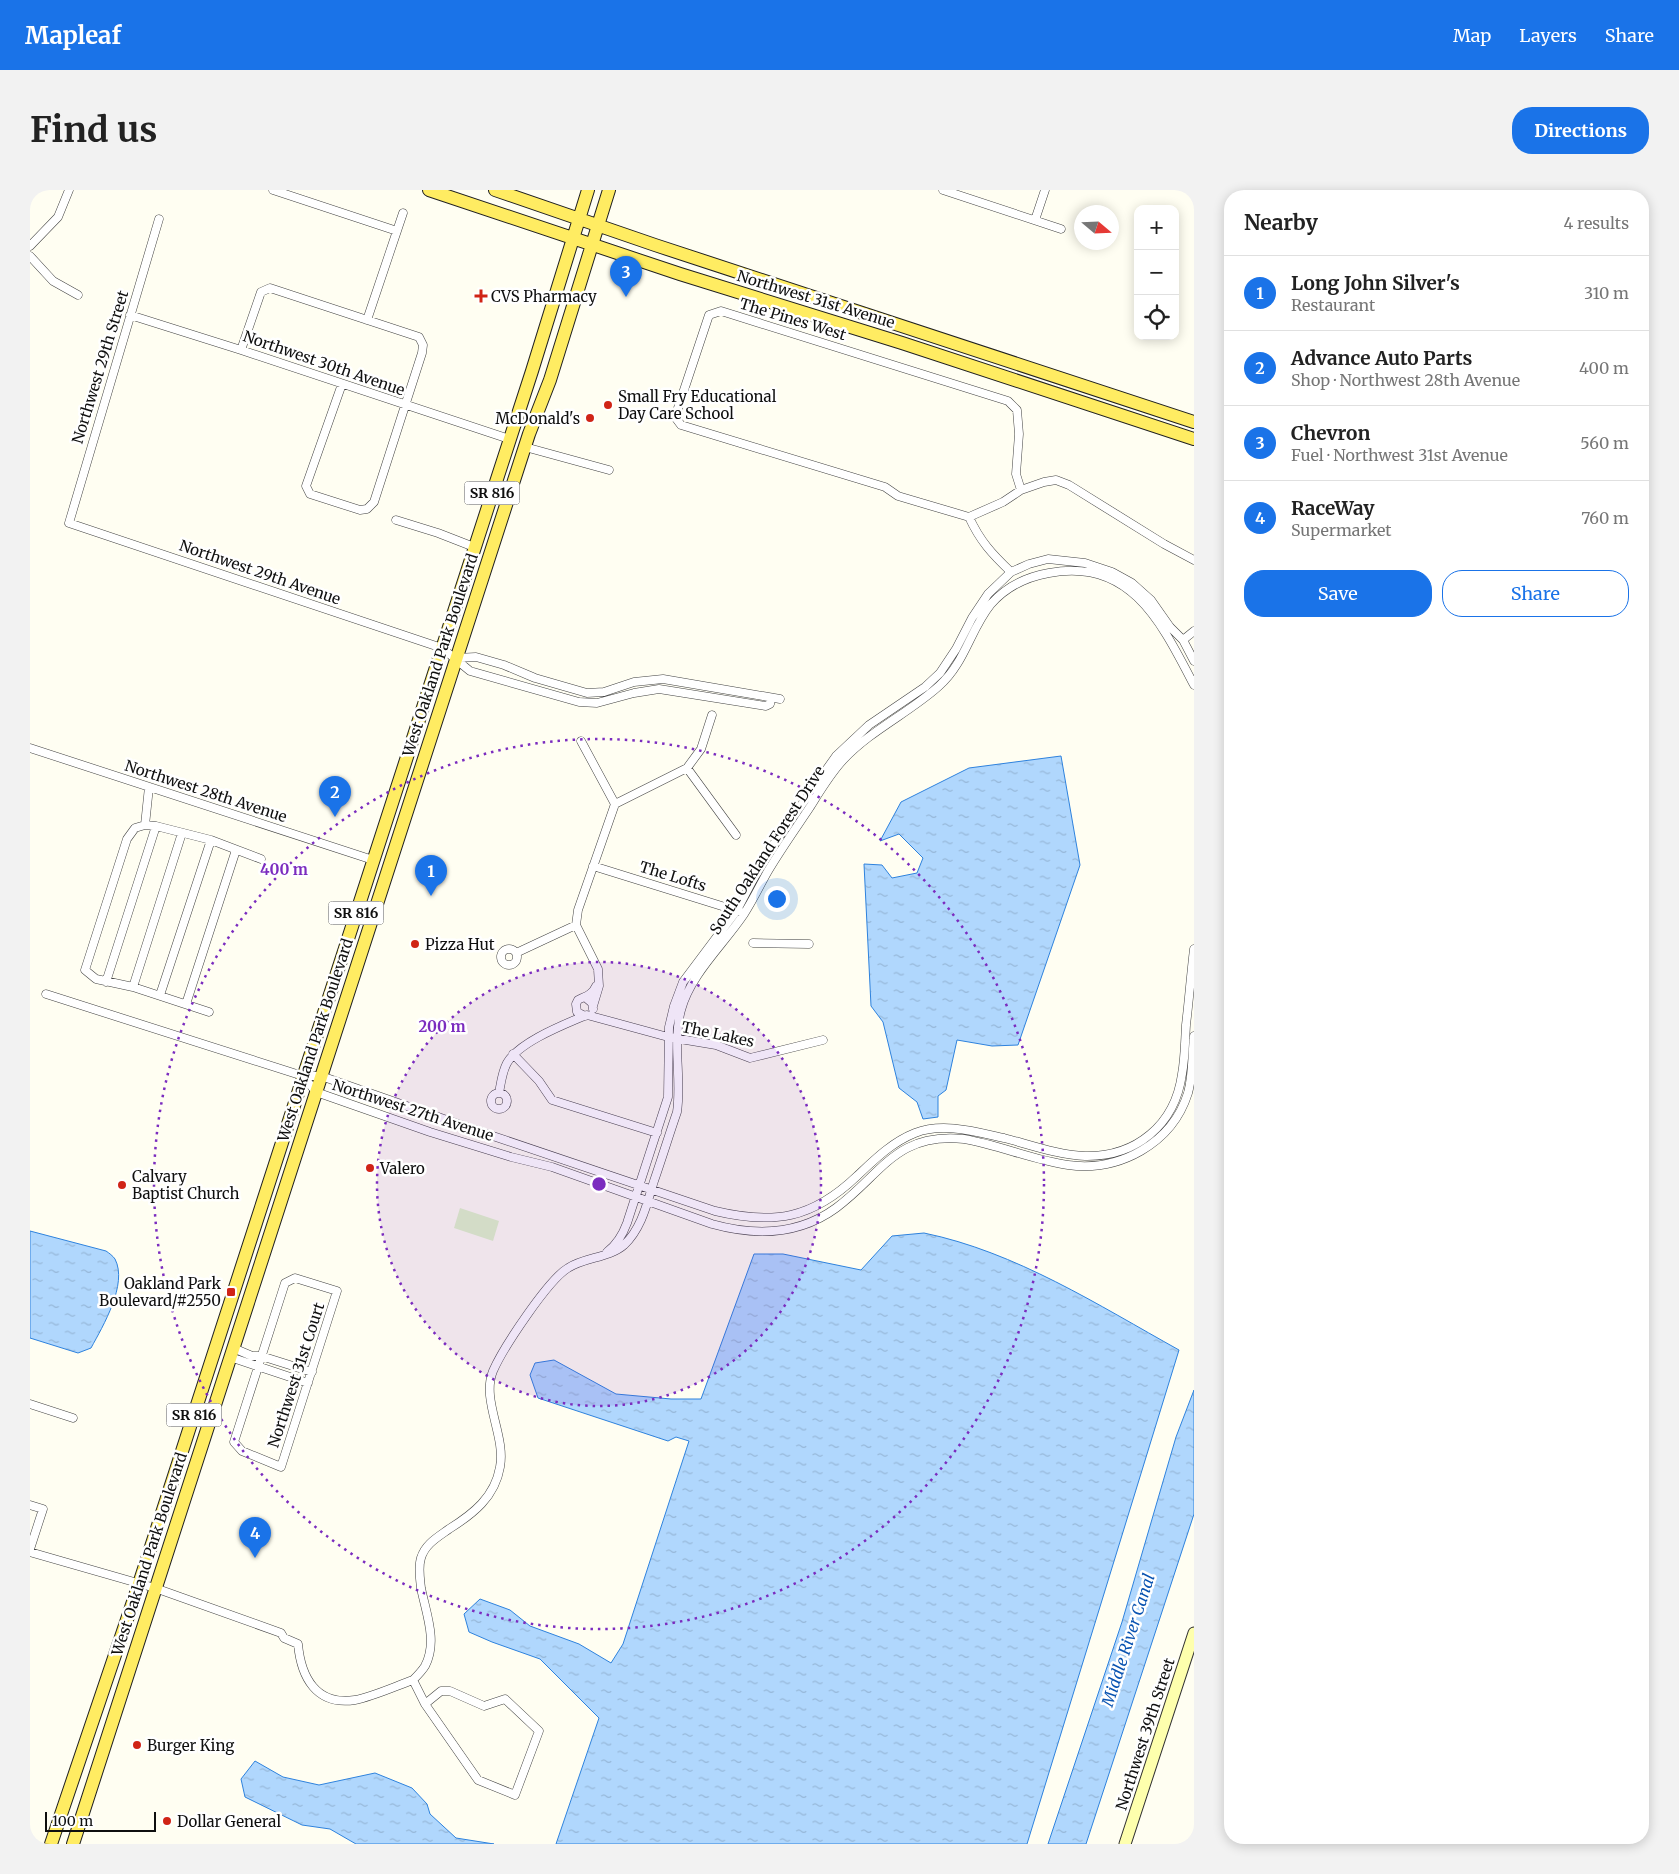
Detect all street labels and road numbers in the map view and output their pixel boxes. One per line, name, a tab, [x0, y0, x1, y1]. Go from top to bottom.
street label: Northwest 31st Avenue	[735, 266, 897, 332]
street label: Northwest 29th Street	[68, 288, 132, 446]
street label: The Pines West	[737, 294, 849, 344]
street label: Northwest 30th Avenue	[241, 326, 407, 400]
road number: SR 816	[464, 482, 520, 504]
street label: Northwest 29th Avenue	[177, 535, 343, 609]
street label: West Oakland Park Boulevard	[398, 551, 482, 760]
street label: Northwest 28th Avenue	[123, 756, 290, 826]
street label: South Oakland Forest Drive	[705, 762, 829, 938]
street label: The Lofts	[637, 857, 709, 895]
road number: SR 816	[328, 901, 384, 924]
street label: West Oakland Park Boulevard	[273, 936, 357, 1145]
street label: The Lakes	[680, 1017, 756, 1051]
street label: Northwest 27th Avenue	[330, 1075, 496, 1145]
street label: Northwest 31st Court	[264, 1300, 328, 1450]
road number: SR 816	[166, 1404, 222, 1426]
street label: West Oakland Park Boulevard	[107, 1450, 191, 1659]
street label: Northwest 39th Street	[1111, 1655, 1179, 1813]

